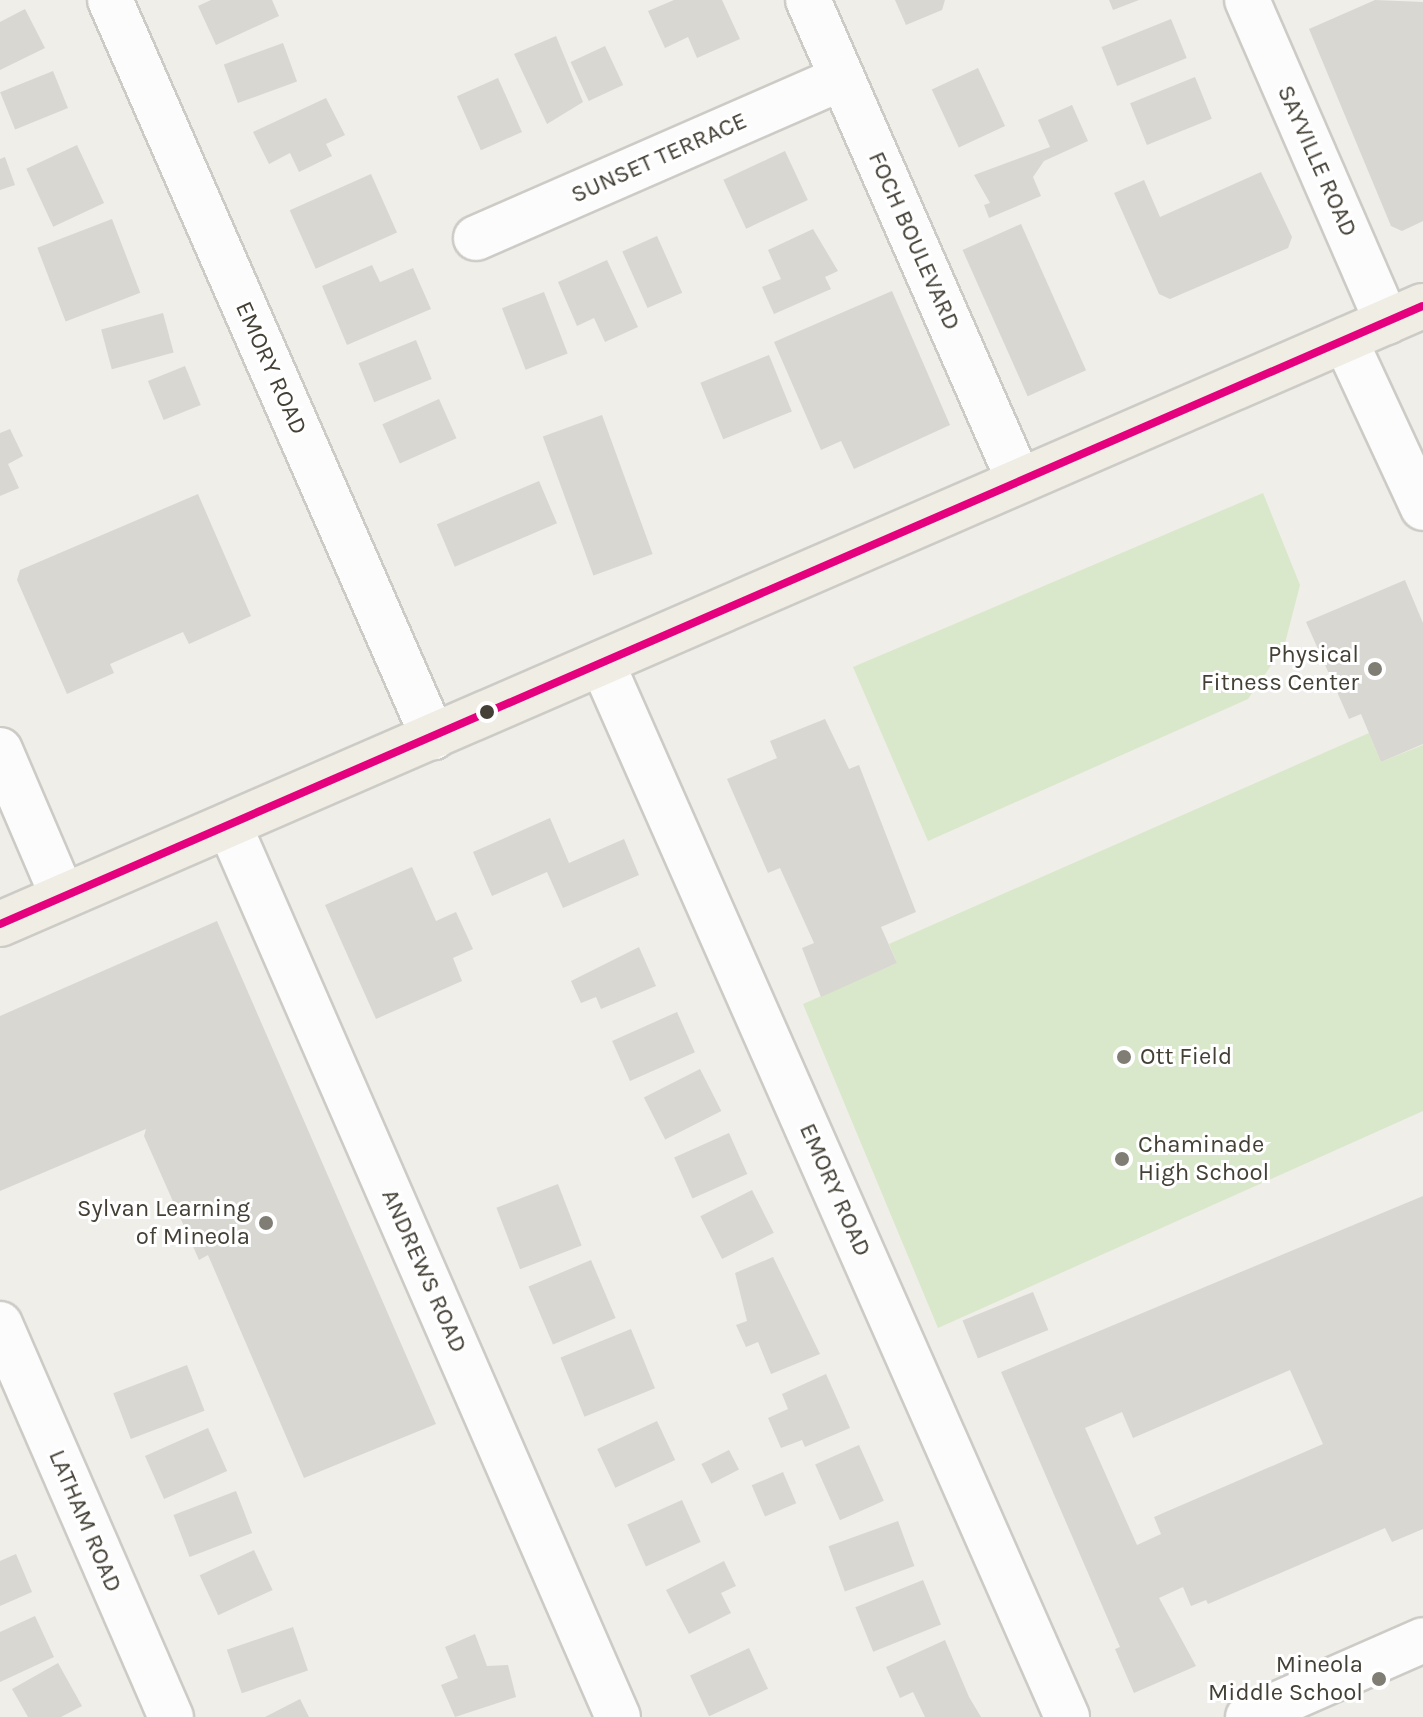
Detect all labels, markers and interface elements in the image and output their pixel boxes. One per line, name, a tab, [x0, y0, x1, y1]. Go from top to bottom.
street label: SAYVILLE ROAD	[1271, 81, 1363, 241]
street label: SUNSET TERRACE	[567, 106, 751, 210]
street label: FOCH BOULEVARD	[862, 147, 966, 335]
street label: EMORY ROAD	[229, 297, 313, 439]
place label: Physical Fitness Center	[1201, 641, 1359, 697]
marker: Physical Fitness Center	[1366, 660, 1384, 678]
unlabelled marker	[479, 704, 495, 720]
place label: Ott Field	[1140, 1043, 1232, 1071]
marker: Ott Field	[1115, 1048, 1133, 1066]
street label: EMORY ROAD	[793, 1119, 877, 1261]
place label: Chaminade High School	[1138, 1131, 1269, 1187]
marker: Chaminade High School	[1113, 1150, 1131, 1168]
street label: ANDREWS ROAD	[375, 1185, 473, 1357]
place label: Sylvan Learning of Mineola	[77, 1195, 250, 1251]
marker: Sylvan Learning of Mineola	[257, 1214, 275, 1232]
street label: LATHAM ROAD	[42, 1446, 128, 1596]
place label: Mineola Middle School	[1208, 1651, 1363, 1707]
marker: Mineola Middle School	[1370, 1670, 1388, 1688]

